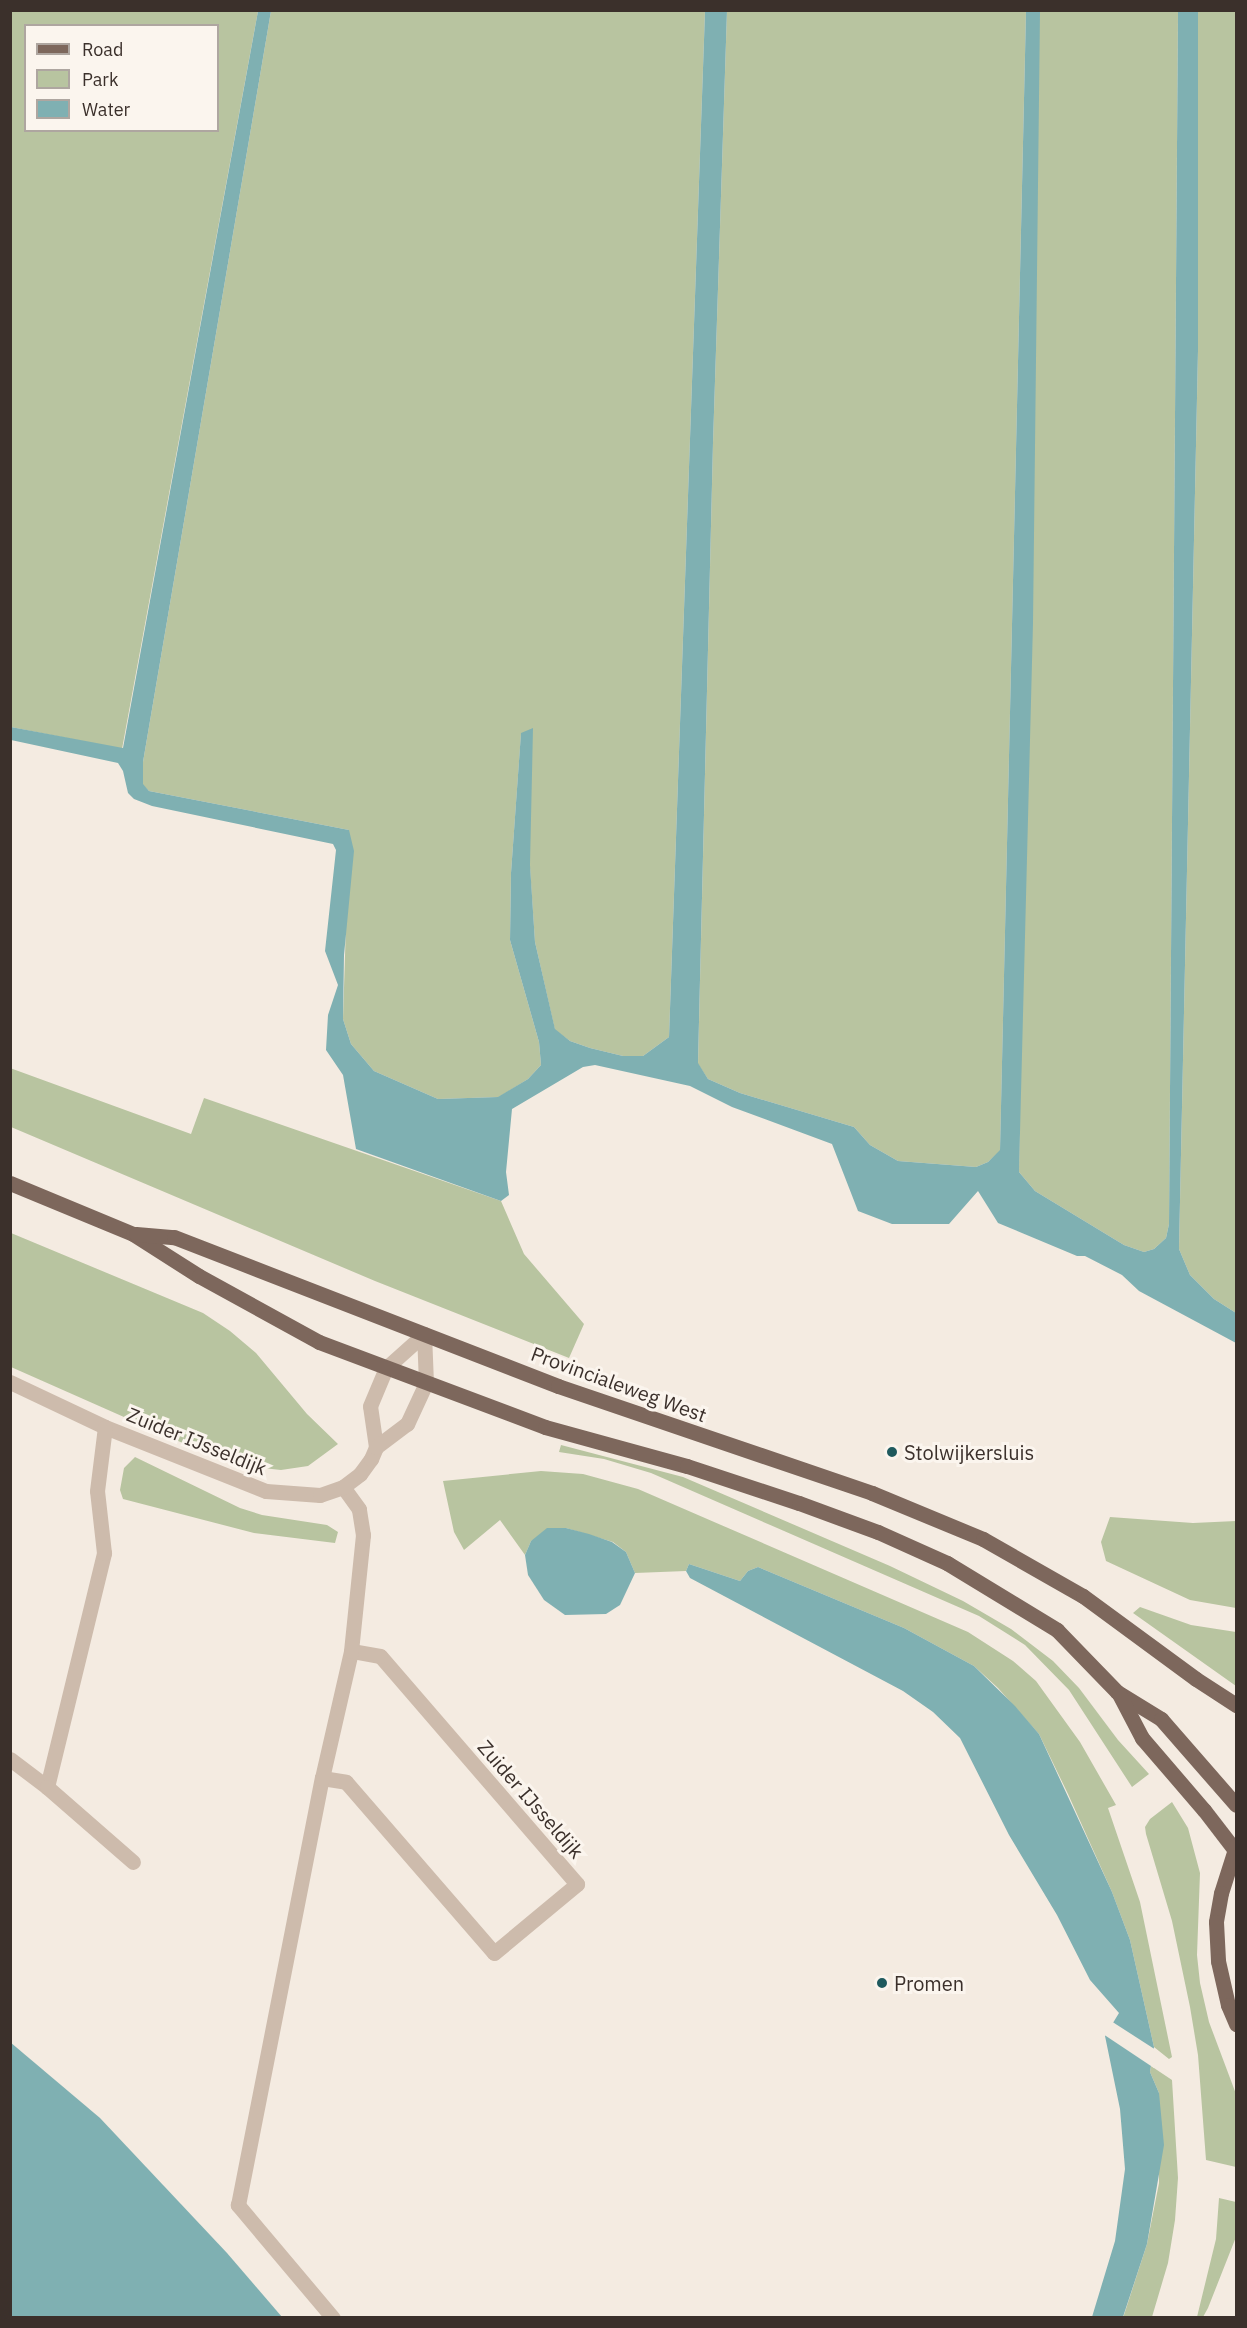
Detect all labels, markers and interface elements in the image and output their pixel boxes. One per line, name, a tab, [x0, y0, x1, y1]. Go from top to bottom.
legend	[24, 24, 219, 132]
text: Road	[82, 38, 123, 61]
text: Park	[82, 68, 118, 91]
text: Water	[82, 98, 130, 121]
street label: Provincialeweg West	[528, 1341, 710, 1427]
street label: Zuider IJsseldijk	[124, 1402, 270, 1480]
place label: Stolwijkersluis	[904, 1440, 1034, 1464]
marker: Stolwijkersluis	[885, 1445, 899, 1459]
street label: Zuider IJsseldijk	[473, 1735, 589, 1863]
place label: Promen	[894, 1971, 964, 1995]
marker: Promen	[875, 1976, 889, 1990]

